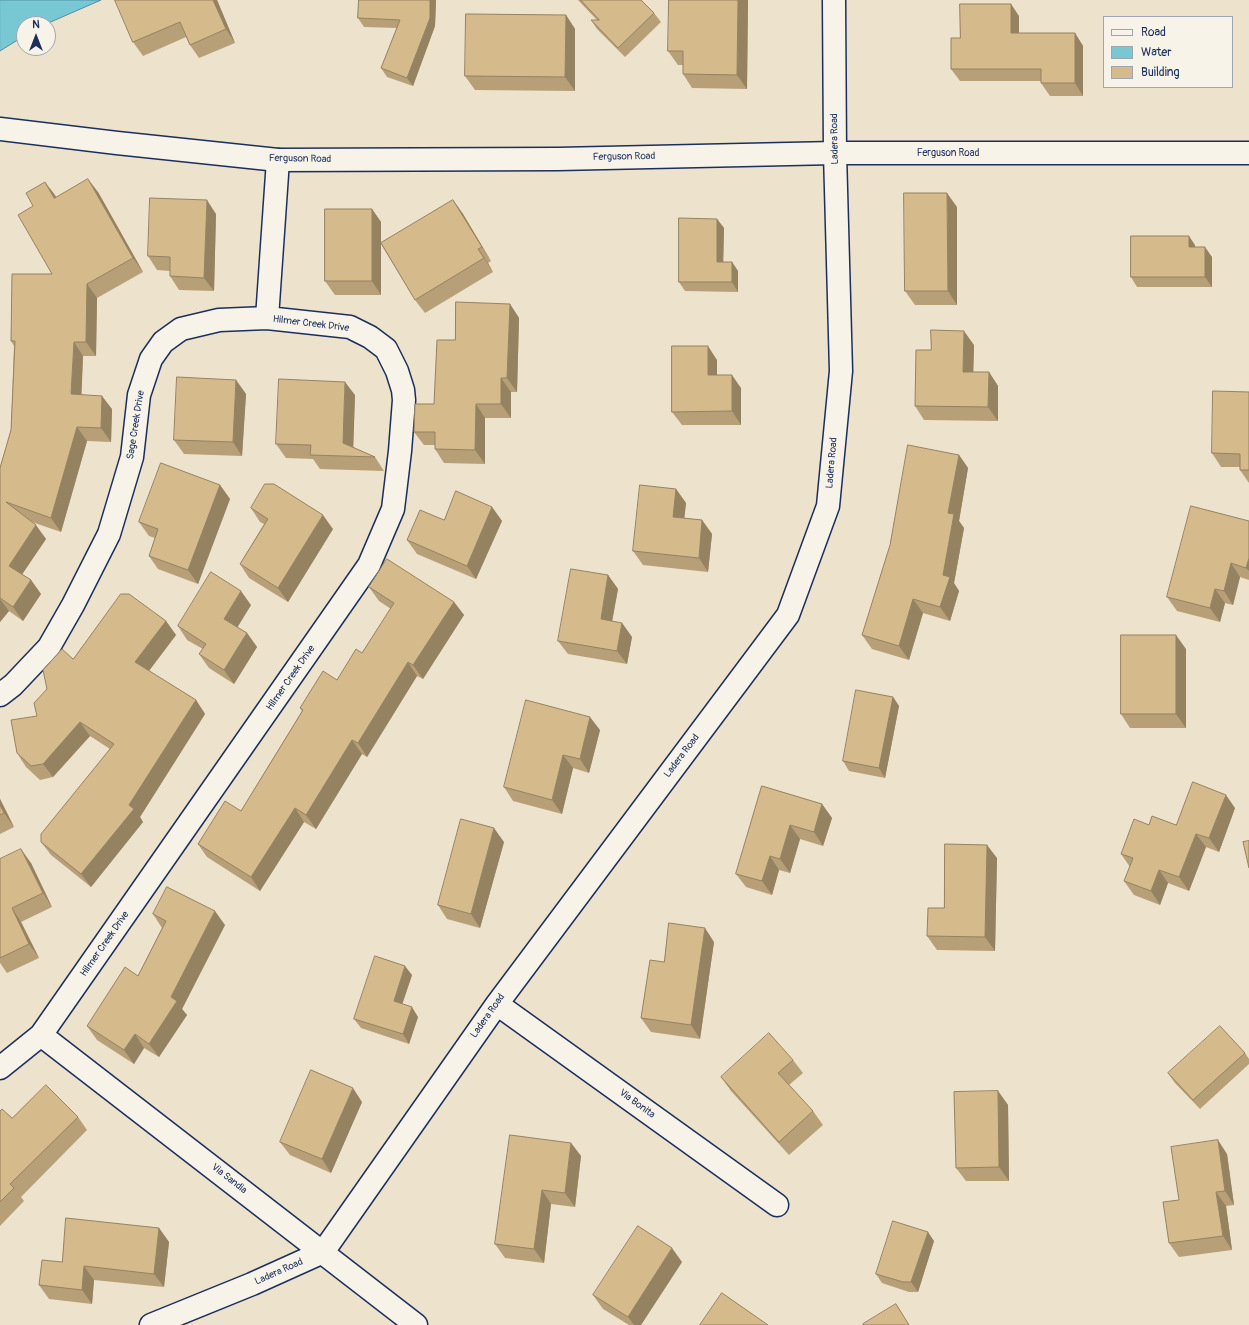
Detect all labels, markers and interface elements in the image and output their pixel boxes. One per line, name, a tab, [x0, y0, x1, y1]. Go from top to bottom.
north arrow	[16, 16, 56, 56]
legend	[1103, 16, 1233, 88]
text: N	[32, 18, 40, 31]
text: Road	[1141, 25, 1166, 40]
text: Water	[1141, 45, 1172, 60]
text: Building	[1141, 65, 1180, 80]
street label: Ladera Road	[829, 113, 841, 165]
street label: Ferguson Road	[917, 147, 979, 159]
street label: Ferguson Road	[593, 150, 655, 164]
street label: Ferguson Road	[269, 152, 331, 166]
street label: Hilmer Creek Drive	[272, 313, 350, 335]
street label: Sage Creek Drive	[125, 390, 147, 460]
street label: Ladera Road	[824, 437, 840, 489]
street label: Hilmer Creek Drive	[264, 643, 318, 713]
street label: Ladera Road	[662, 732, 702, 780]
street label: Hilmer Creek Drive	[78, 909, 132, 979]
street label: Ladera Road	[468, 992, 508, 1040]
street label: Via Bonita	[617, 1087, 657, 1121]
street label: Via Sandia	[209, 1161, 249, 1197]
street label: Ladera Road	[253, 1256, 305, 1288]

